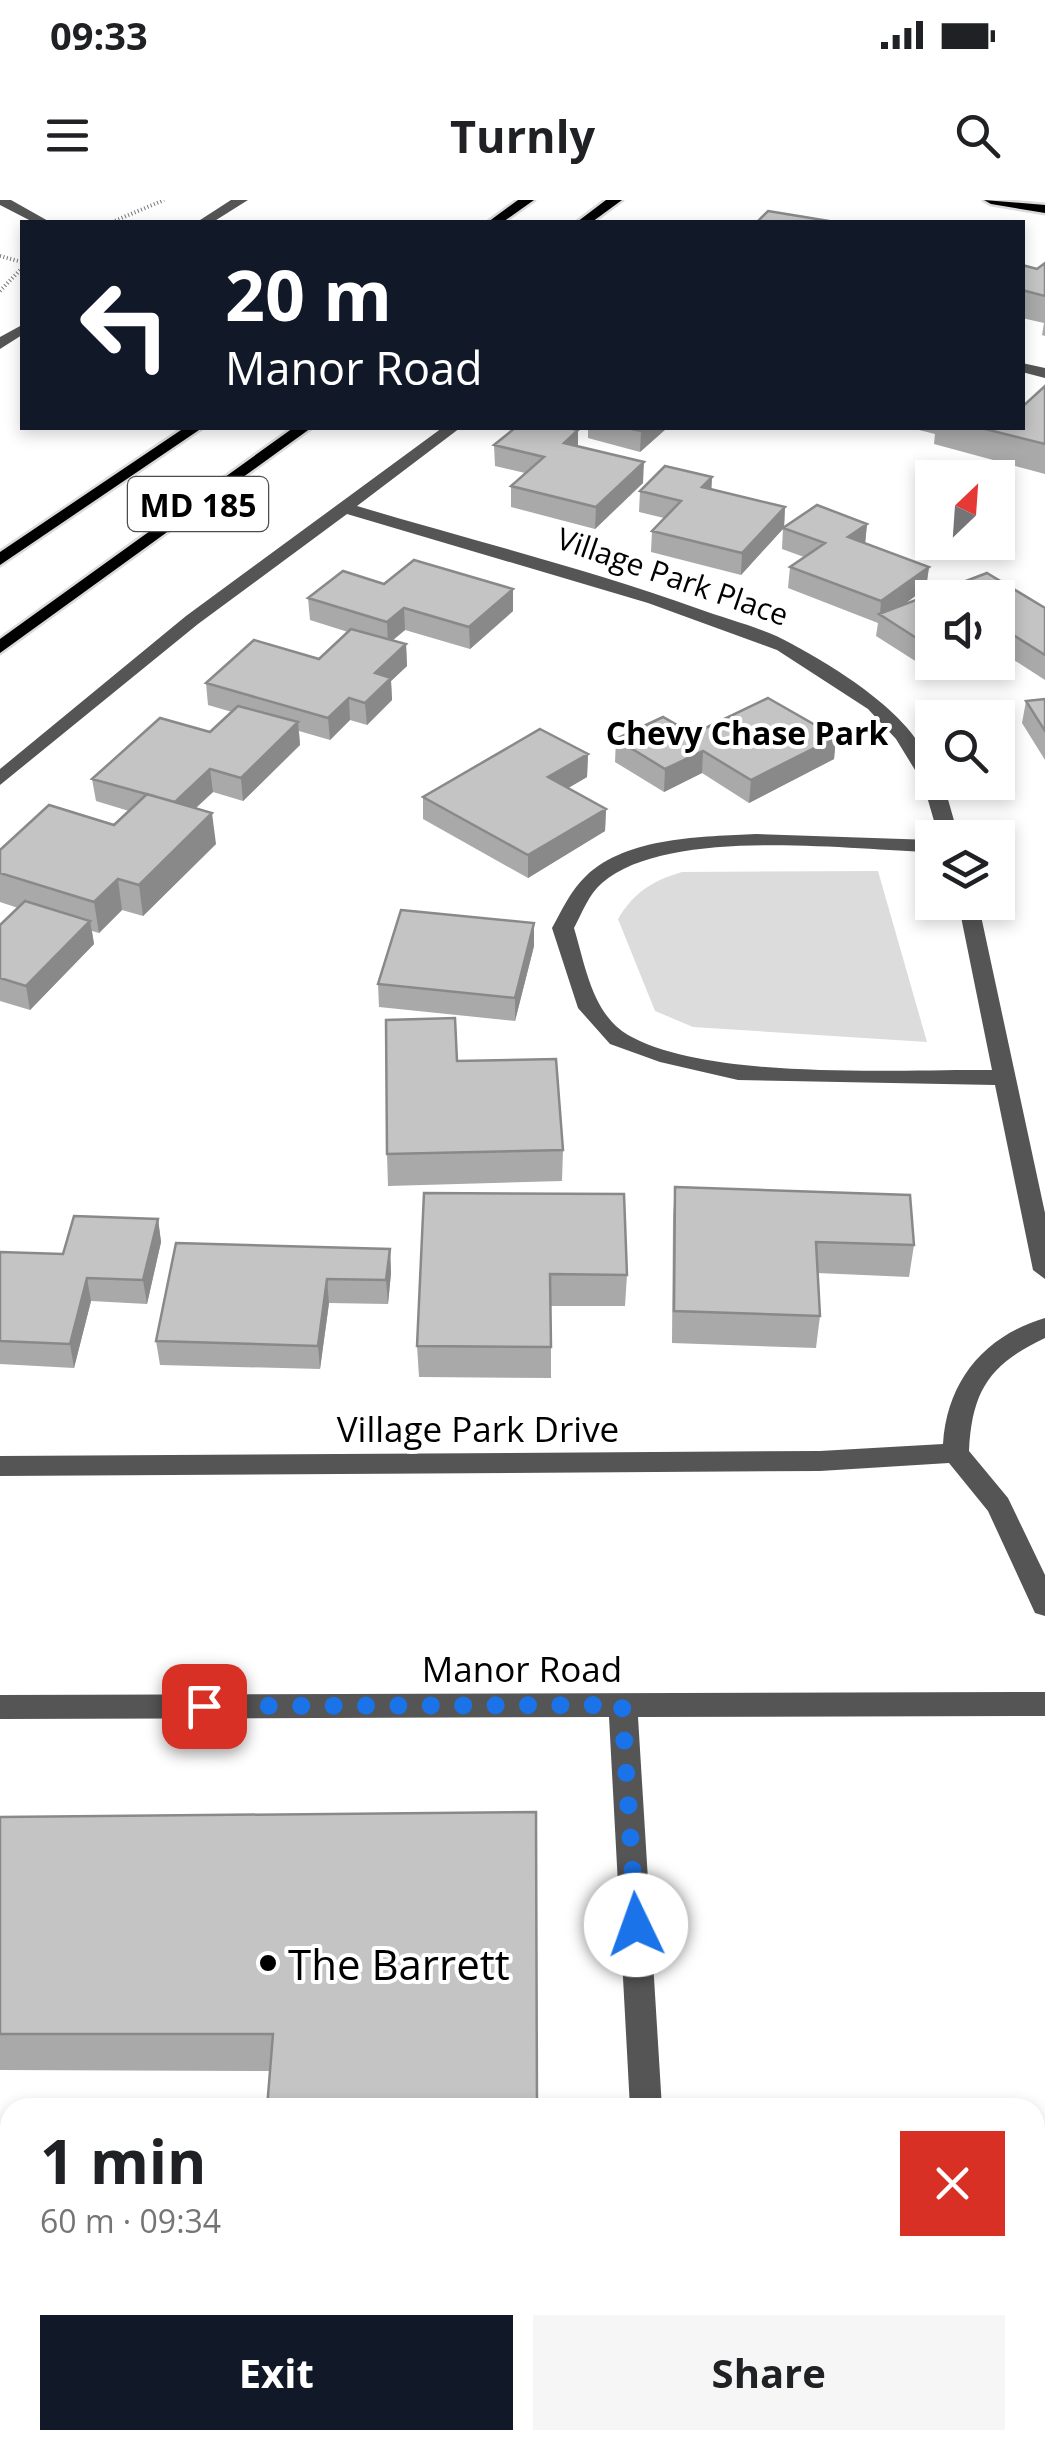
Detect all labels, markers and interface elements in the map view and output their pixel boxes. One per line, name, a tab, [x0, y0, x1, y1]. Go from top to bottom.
text: 09:33	[50, 9, 148, 61]
text: Turnly	[450, 105, 595, 166]
icon: menu	[40, 108, 95, 163]
icon: search	[950, 108, 1005, 163]
text: 20 m	[225, 246, 392, 342]
icon: left	[60, 260, 190, 390]
text: Manor Road	[225, 337, 483, 398]
north arrow	[915, 460, 1015, 560]
map controls	[915, 460, 1015, 920]
road number: MD 185	[128, 477, 268, 531]
street label: Village Park Place	[552, 517, 794, 635]
button: sound	[915, 580, 1015, 680]
button: search	[915, 700, 1015, 800]
district label: Chevy Chase Park	[606, 711, 889, 754]
button: layers	[915, 820, 1015, 920]
street label: Village Park Drive	[337, 1405, 619, 1452]
street label: Manor Road	[422, 1645, 622, 1692]
pin	[162, 1664, 247, 1749]
icon: arrive	[177, 1679, 232, 1734]
position arrow	[584, 1873, 688, 1977]
place label: The Barrett	[288, 1935, 510, 1992]
marker: The Barrett	[257, 1952, 279, 1974]
text: 1 min	[40, 2120, 207, 2202]
button: close	[900, 2131, 1005, 2236]
text: 60 m · 09:34	[40, 2199, 221, 2242]
button: Exit	[40, 2315, 513, 2430]
button: Share	[533, 2315, 1005, 2430]

